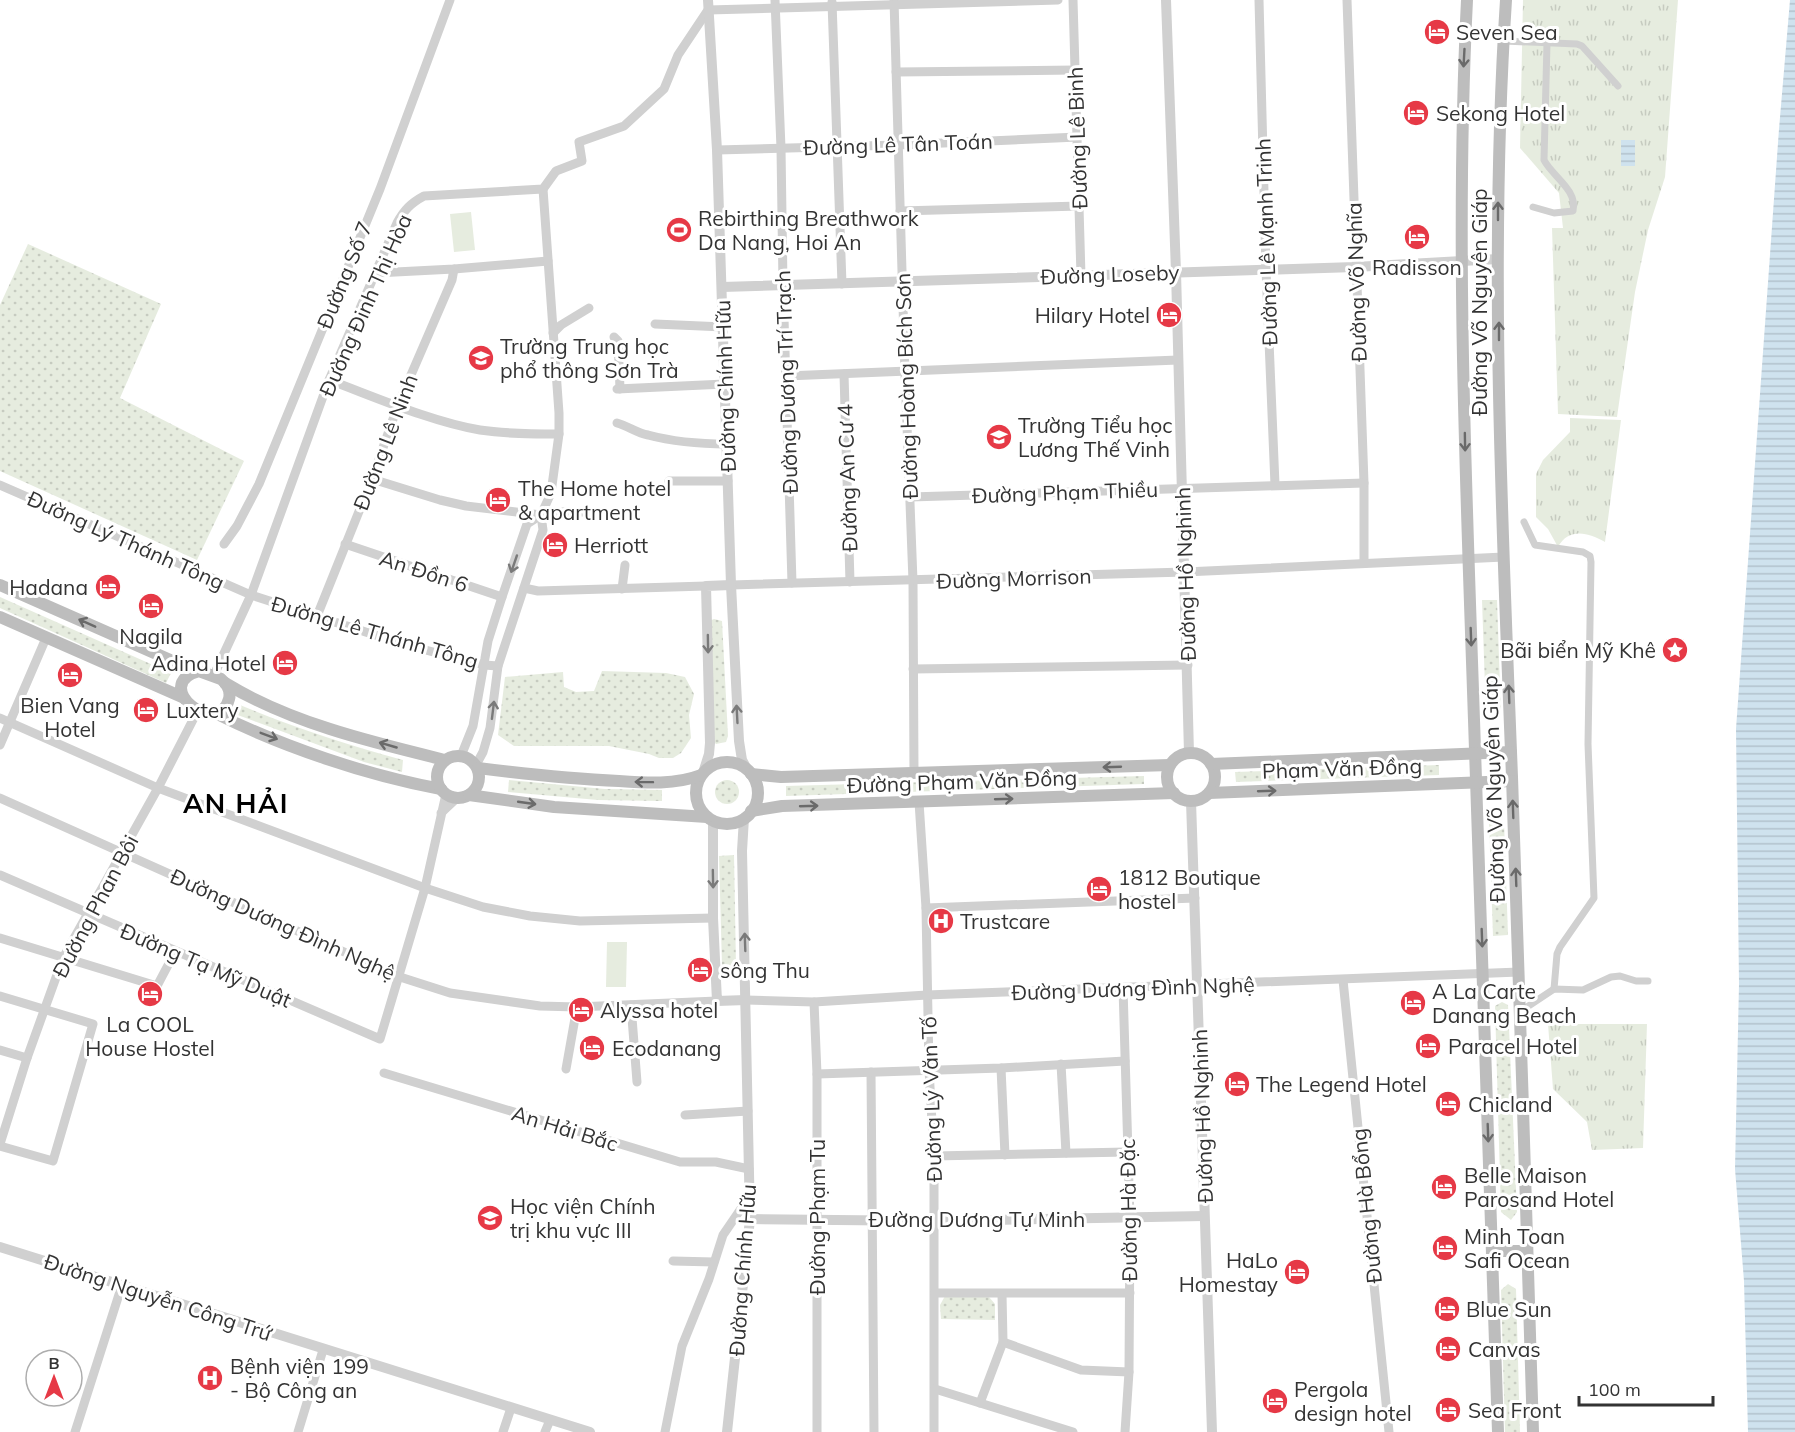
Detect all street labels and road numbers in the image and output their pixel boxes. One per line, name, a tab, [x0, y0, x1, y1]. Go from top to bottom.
street label: Đường Lê Binh	[1062, 66, 1092, 210]
street label: Đường Lê Tân Toán	[803, 128, 993, 160]
street label: Đường Lê Mạnh Trinh	[1249, 138, 1283, 346]
street label: Đường Võ Nguyên Giáp	[1466, 188, 1492, 416]
street label: Đường Võ Nghĩa	[1340, 202, 1372, 362]
street label: Đường Đinh Thị Hòa	[313, 210, 417, 400]
street label: Đường Số 7	[311, 218, 377, 332]
street label: Đường Loseby	[1040, 259, 1180, 289]
street label: Đường Dương Trí Trạch	[769, 270, 803, 494]
street label: Đường Hoàng Bích Sơn	[889, 273, 923, 499]
street label: Đường Chính Hữu	[709, 299, 741, 473]
street label: Đường Lê Ninh	[347, 370, 423, 514]
street label: Đường An Cư 4	[831, 403, 863, 552]
street label: Đường Phạm Thiều	[971, 476, 1159, 508]
street label: Đường Lý Thánh Tông	[23, 485, 229, 595]
street label: Đường Hồ Nghinh	[1169, 487, 1201, 661]
street label: An Đồn 6	[377, 545, 471, 597]
street label: Đường Morrison	[936, 562, 1092, 594]
street label: Đường Lê Thánh Tông	[268, 590, 482, 674]
street label: Đường Võ Nguyên Giáp	[1476, 675, 1510, 903]
street label: Phạm Văn Đồng	[1262, 752, 1422, 784]
street label: Đường Phạm Văn Đồng	[846, 764, 1078, 798]
street label: Đường Phan Bôi	[46, 830, 144, 982]
street label: Đường Dương Đình Nghệ	[167, 863, 399, 985]
street label: Đường Tạ Mỹ Duật	[117, 917, 295, 1013]
street label: Đường Dương Đình Nghệ	[1011, 971, 1255, 1005]
street label: Đường Lý Văn Tố	[915, 1016, 947, 1182]
street label: Đường Hồ Nghinh	[1186, 1029, 1218, 1203]
street label: An Hải Bắc	[509, 1100, 621, 1156]
street label: Đường Hà Bổng	[1345, 1127, 1387, 1285]
street label: Đường Hà Đặc	[1114, 1138, 1142, 1282]
street label: Đường Phạm Tu	[804, 1139, 830, 1295]
street label: Đường Chính Hữu	[723, 1183, 761, 1357]
street label: Đường Dương Tự Minh	[869, 1206, 1085, 1232]
street label: Đường Nguyễn Công Trứ	[41, 1248, 276, 1346]

